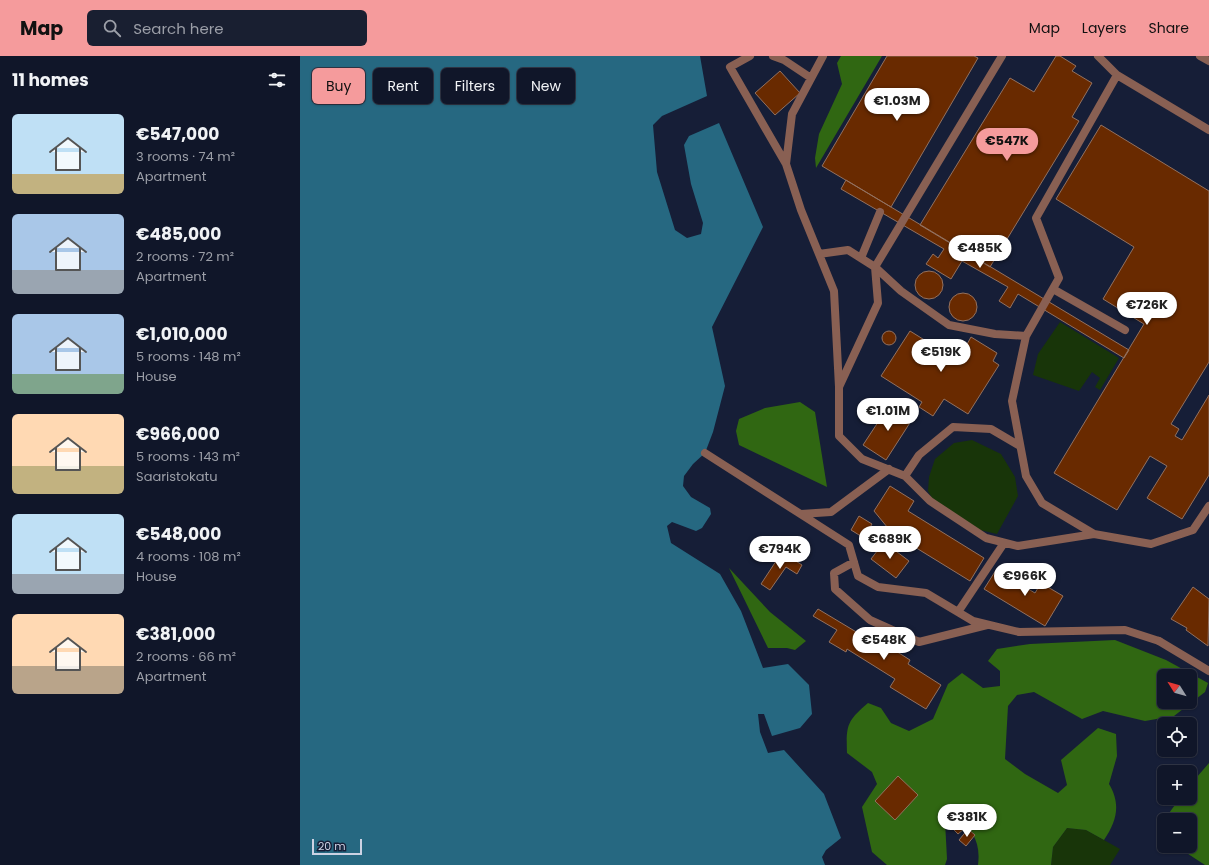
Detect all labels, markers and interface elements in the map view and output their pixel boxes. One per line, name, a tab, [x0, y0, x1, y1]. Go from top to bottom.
search box	[87, 10, 367, 46]
text: Map	[20, 15, 63, 42]
icon: search	[101, 17, 123, 39]
text: Search here	[133, 18, 224, 39]
text: Map	[1029, 18, 1060, 38]
text: Layers	[1082, 18, 1126, 38]
text: Share	[1148, 18, 1189, 38]
text: 11 homes	[12, 68, 89, 92]
chip: Buy	[312, 68, 365, 104]
chip: Rent	[373, 68, 433, 104]
chip: Filters	[441, 68, 509, 104]
chip: New	[517, 68, 575, 104]
icon: filters	[266, 69, 288, 91]
pin: €1.03M	[864, 88, 930, 122]
text: €1.03M	[873, 91, 921, 110]
text: €547,000	[136, 122, 219, 146]
pin: €547K	[979, 128, 1035, 162]
icon: home	[44, 130, 92, 178]
text: €547K	[985, 131, 1029, 150]
text: 3 rooms · 74 m²	[136, 147, 235, 166]
text: Apartment	[136, 167, 206, 186]
text: €485,000	[136, 222, 221, 246]
icon: home	[44, 230, 92, 278]
pin: €485K	[952, 235, 1008, 269]
text: €485K	[957, 238, 1003, 257]
text: 2 rooms · 72 m²	[136, 247, 234, 266]
text: Apartment	[136, 267, 206, 286]
pin: €726K	[1119, 292, 1175, 326]
text: €726K	[1126, 295, 1168, 314]
text: €1,010,000	[136, 322, 228, 346]
icon: home	[44, 330, 92, 378]
pin: €519K	[913, 339, 969, 373]
text: €519K	[921, 342, 961, 361]
text: 5 rooms · 148 m²	[136, 347, 241, 366]
text: House	[136, 367, 176, 386]
pin: €1.01M	[855, 398, 921, 432]
text: €1.01M	[866, 401, 910, 420]
text: €966,000	[136, 422, 220, 446]
icon: home	[44, 430, 92, 478]
text: 5 rooms · 143 m²	[136, 447, 240, 466]
text: Saaristokatu	[136, 467, 218, 486]
text: €548,000	[136, 522, 221, 546]
pin: €689K	[862, 526, 918, 560]
text: €689K	[868, 529, 912, 548]
icon: home	[44, 530, 92, 578]
pin: €794K	[752, 536, 808, 570]
text: €794K	[758, 539, 802, 558]
text: 4 rooms · 108 m²	[136, 547, 241, 566]
pin: €966K	[997, 563, 1053, 597]
text: €966K	[1003, 566, 1047, 585]
text: House	[136, 567, 176, 586]
text: €381,000	[136, 622, 215, 646]
pin: €548K	[856, 627, 912, 661]
icon: home	[44, 630, 92, 678]
text: €548K	[861, 630, 907, 649]
text: 2 rooms · 66 m²	[136, 647, 236, 666]
text: Apartment	[136, 667, 206, 686]
north arrow	[1157, 669, 1197, 709]
map controls	[1157, 669, 1197, 853]
button: locate	[1157, 717, 1197, 757]
button: +	[1157, 765, 1197, 805]
pin: €381K	[939, 804, 995, 838]
text: €381K	[947, 807, 987, 826]
button: −	[1157, 813, 1197, 853]
scale bar	[312, 837, 362, 856]
text: 20 m	[318, 838, 346, 854]

